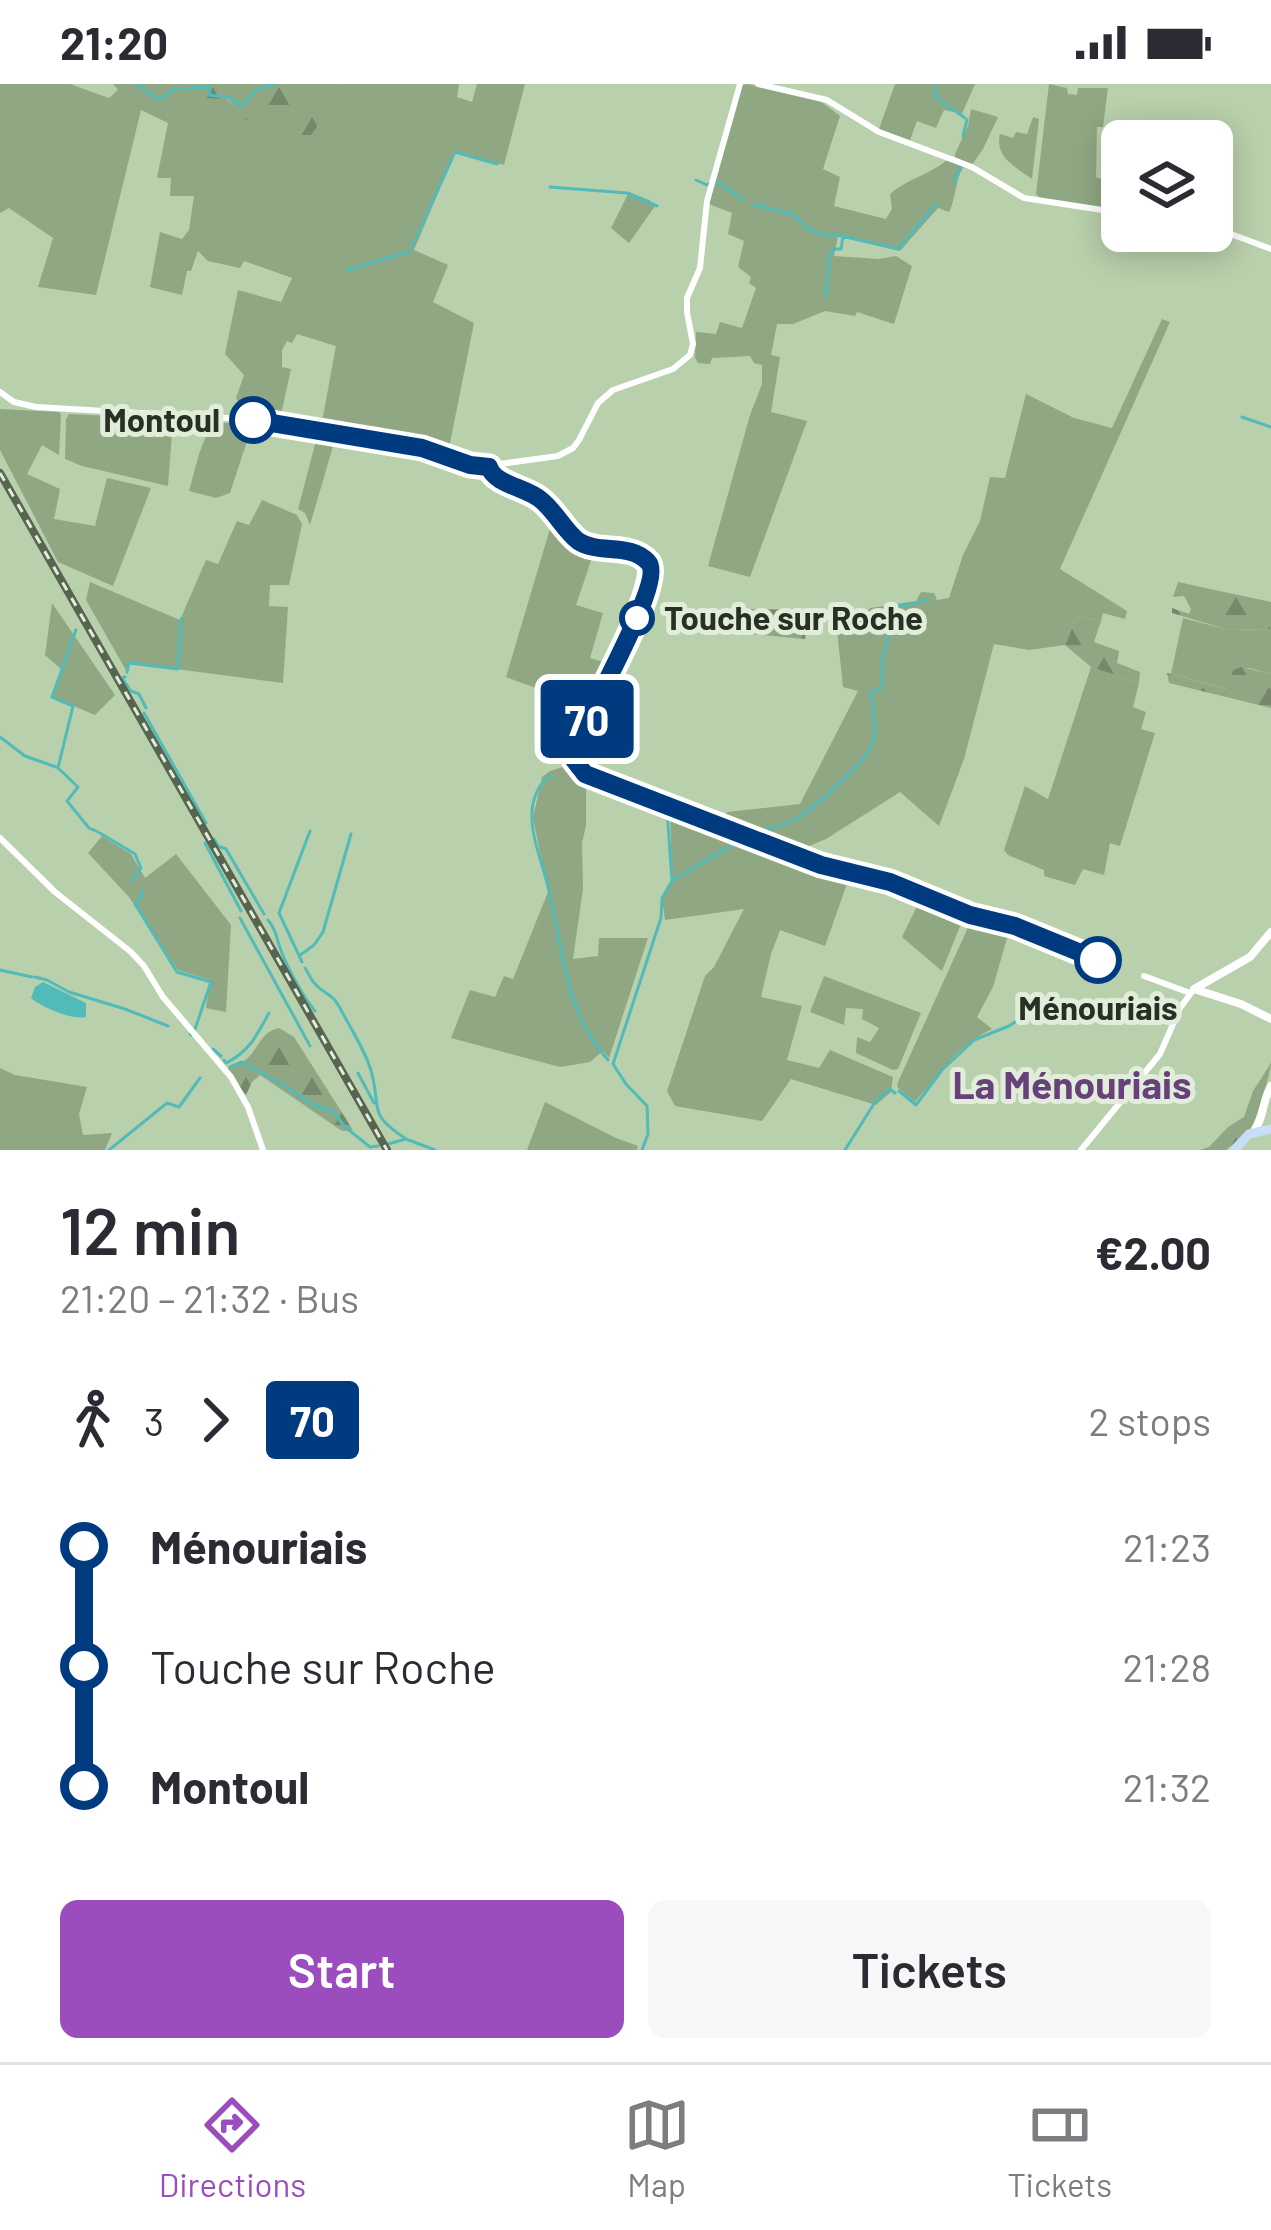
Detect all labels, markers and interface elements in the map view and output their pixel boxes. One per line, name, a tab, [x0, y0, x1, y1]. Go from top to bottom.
text: 21:20	[60, 15, 168, 69]
map controls	[1101, 120, 1233, 252]
button: layers	[1101, 120, 1233, 252]
marker: Montoul	[231, 398, 275, 442]
place label: Montoul	[103, 399, 220, 439]
place label: Touche sur Roche	[664, 597, 923, 637]
marker: Touche sur Roche	[621, 602, 653, 634]
line badge: 70	[533, 680, 641, 758]
text: 70	[565, 694, 609, 744]
marker: Ménouriais	[1076, 938, 1120, 982]
place label: Ménouriais	[1018, 987, 1178, 1027]
district label: La Ménouriais	[953, 1060, 1192, 1107]
text: 12 min	[60, 1189, 240, 1268]
text: €2.00	[1095, 1225, 1211, 1279]
text: 21:20 – 21:32 · Bus	[60, 1274, 359, 1321]
icon: walk	[60, 1387, 126, 1453]
icon: forward	[182, 1387, 248, 1453]
text: 70	[290, 1395, 335, 1445]
text: 3	[144, 1397, 164, 1444]
text: 2 stops	[1088, 1397, 1211, 1444]
text: Ménouriais	[150, 1519, 367, 1573]
text: 21:23	[1123, 1523, 1211, 1570]
text: Touche sur Roche	[150, 1639, 496, 1693]
text: 21:28	[1123, 1643, 1211, 1690]
text: Montoul	[150, 1759, 309, 1813]
text: 21:32	[1123, 1763, 1211, 1810]
button: Start	[60, 1900, 624, 2038]
button: Tickets	[648, 1900, 1211, 2038]
tab: Directions	[159, 2092, 306, 2204]
tab: Map	[624, 2092, 690, 2204]
tab: Tickets	[1007, 2092, 1112, 2204]

